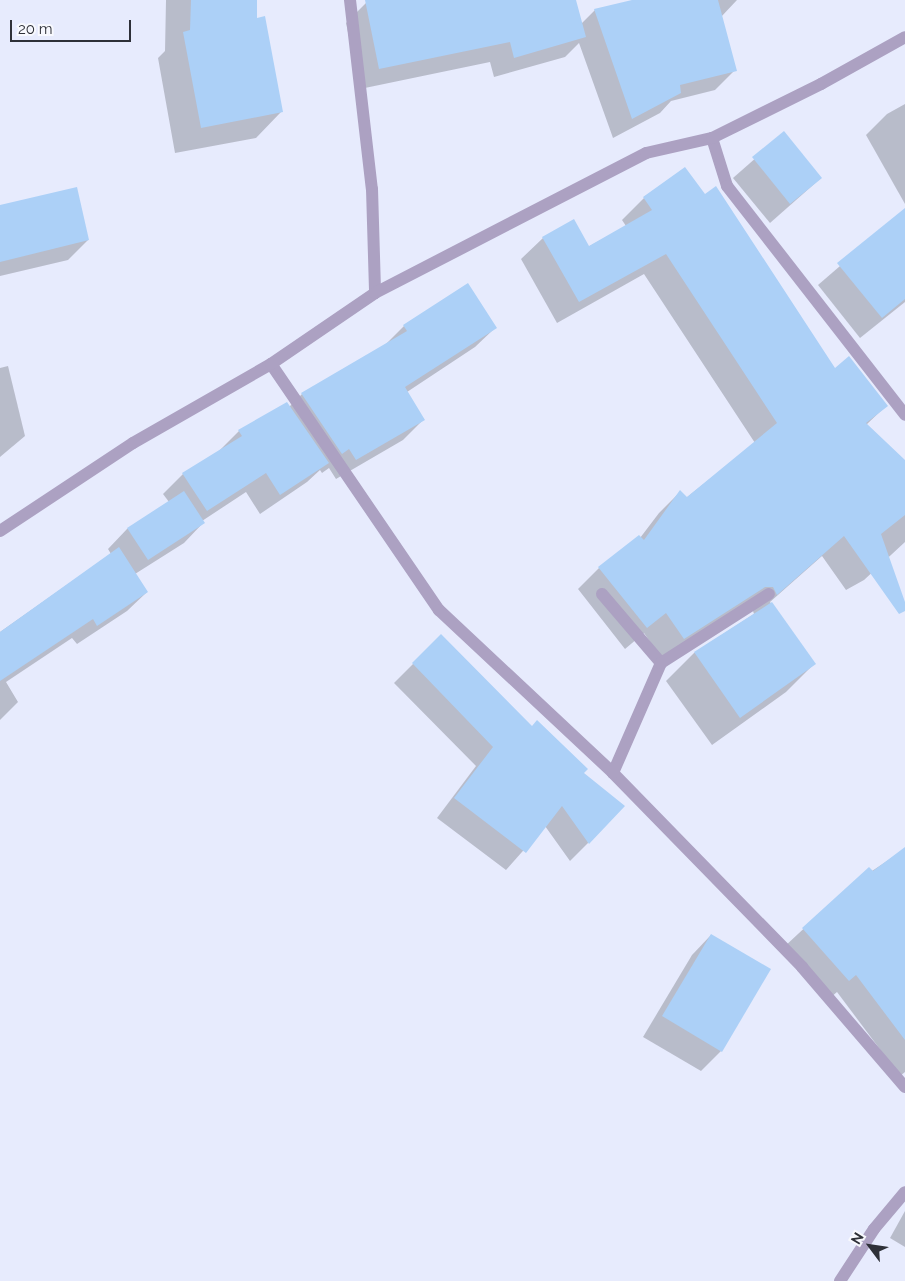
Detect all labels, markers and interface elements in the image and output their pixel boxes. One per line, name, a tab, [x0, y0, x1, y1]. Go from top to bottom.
scale bar	[12, 10, 134, 42]
text: 20 m	[18, 20, 53, 38]
north arrow	[845, 1221, 895, 1271]
text: N	[848, 1230, 867, 1247]

